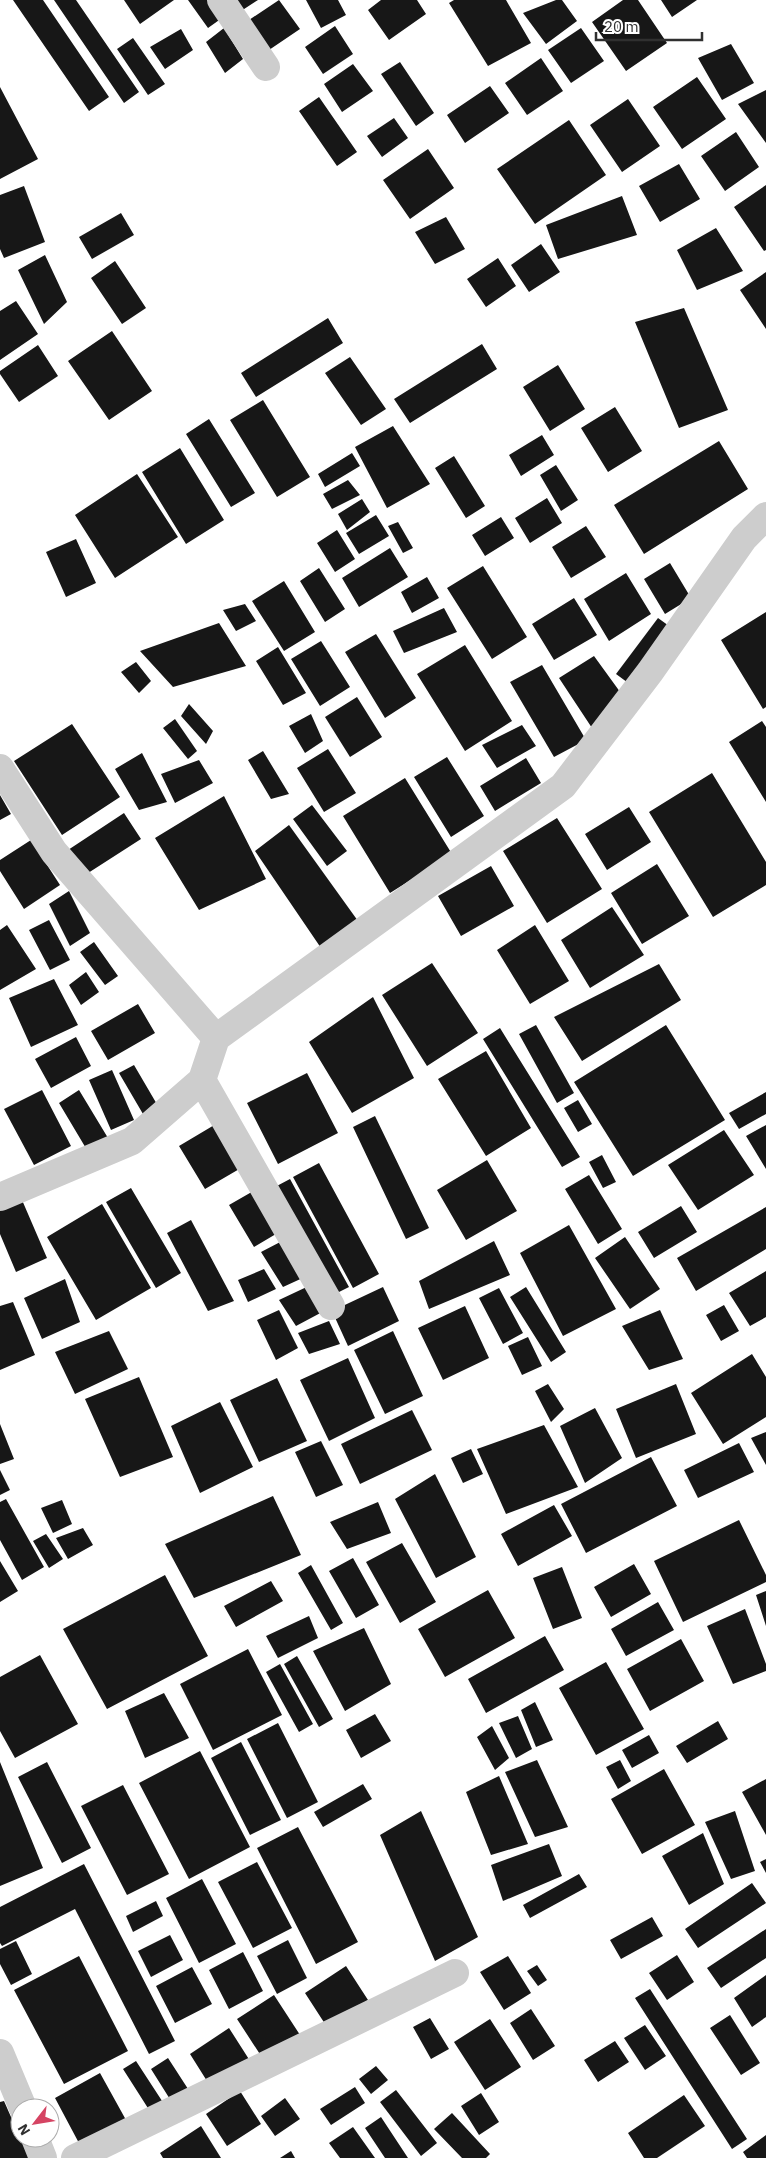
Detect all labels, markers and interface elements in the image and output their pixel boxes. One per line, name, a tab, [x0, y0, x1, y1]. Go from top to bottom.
scale bar	[596, 10, 702, 42]
text: 20 m	[604, 17, 639, 36]
north arrow	[10, 2098, 60, 2148]
text: N	[14, 2121, 34, 2139]

